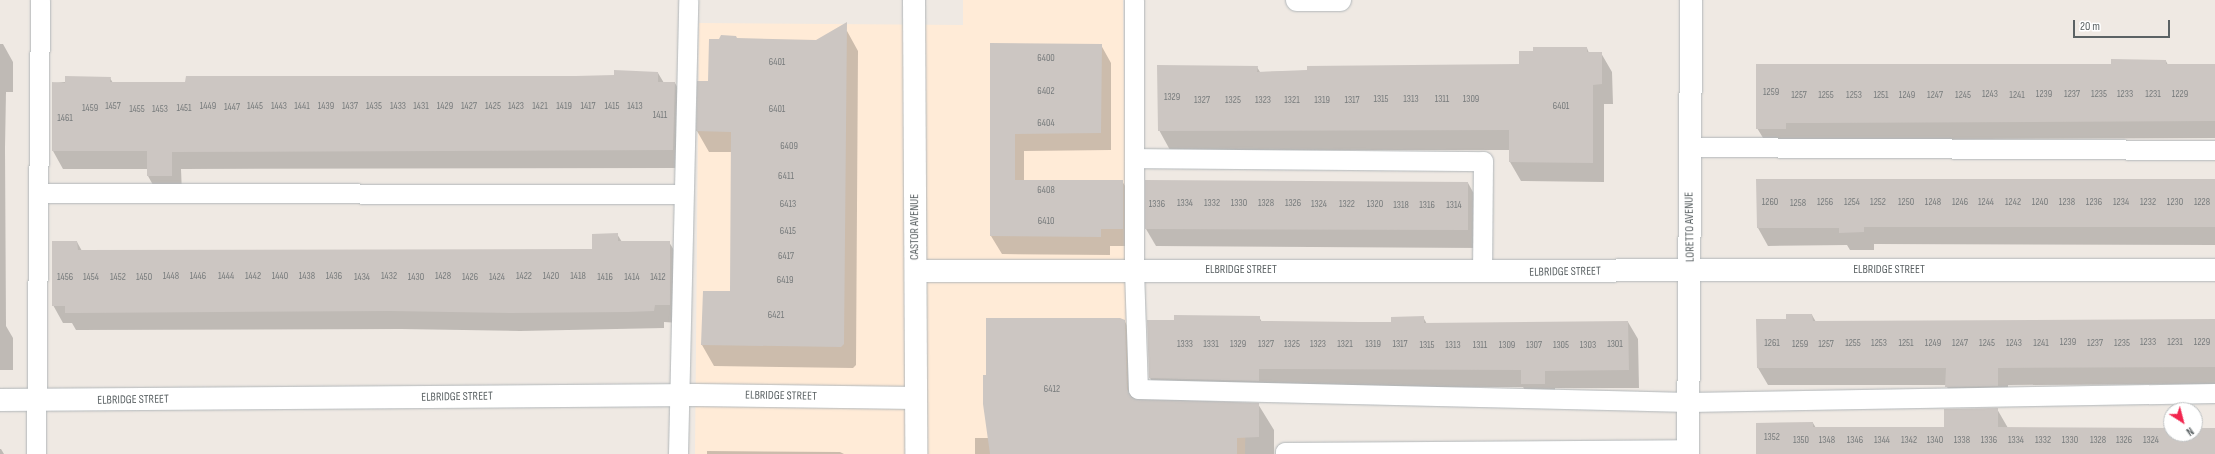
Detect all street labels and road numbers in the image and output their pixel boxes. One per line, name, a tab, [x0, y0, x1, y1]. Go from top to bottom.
street label: LORETTO AVENUE	[1682, 192, 1698, 262]
street label: CASTOR AVENUE	[908, 194, 922, 260]
street label: ELBRIDGE STREET	[1205, 263, 1277, 277]
street label: ELBRIDGE STREET	[1853, 263, 1925, 277]
street label: ELBRIDGE STREET	[1529, 264, 1601, 280]
street label: ELBRIDGE STREET	[745, 388, 817, 404]
street label: ELBRIDGE STREET	[421, 389, 493, 405]
street label: ELBRIDGE STREET	[97, 392, 169, 408]

